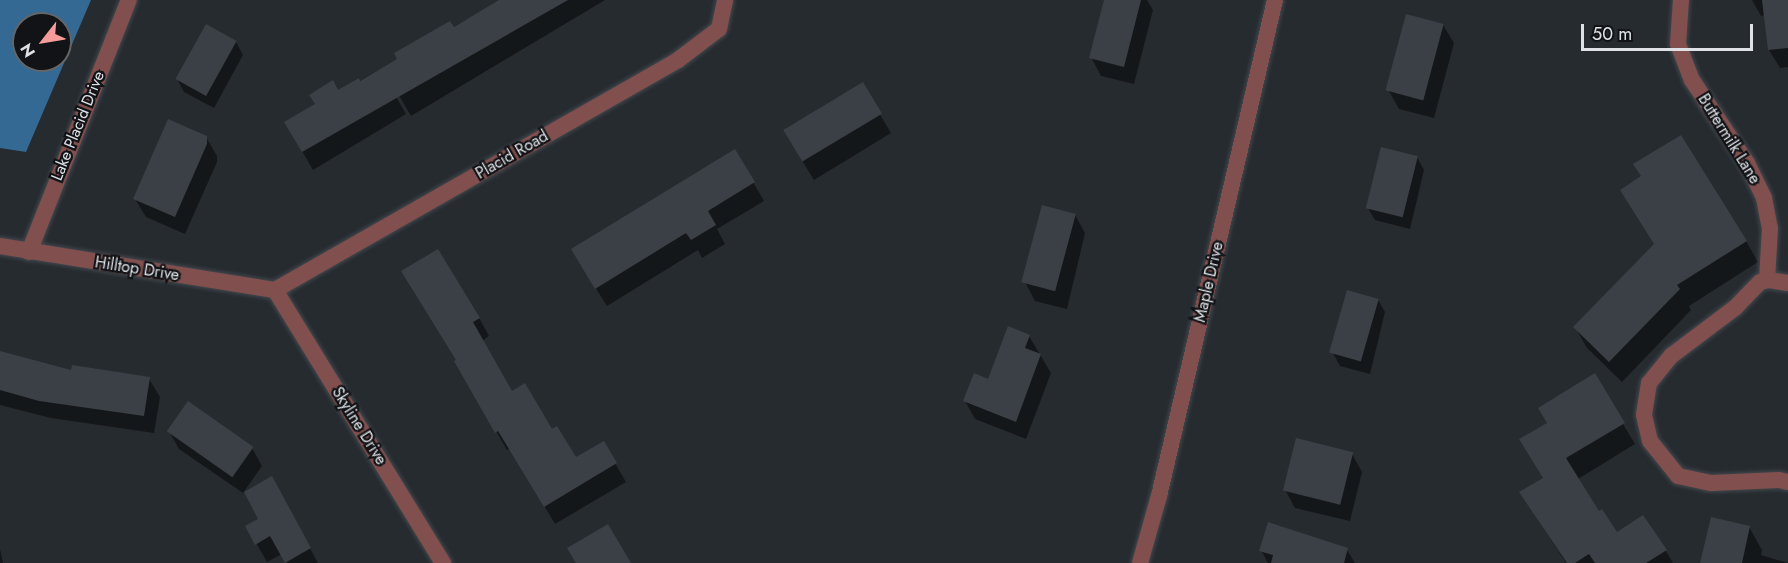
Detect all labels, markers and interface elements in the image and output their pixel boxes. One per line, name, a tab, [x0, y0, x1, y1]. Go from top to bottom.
north arrow	[12, 12, 72, 72]
scale bar	[1584, 12, 1756, 50]
text: 50 m	[1592, 21, 1632, 47]
text: N	[15, 39, 41, 62]
street label: Lake Placid Drive	[47, 69, 109, 183]
street label: Buttermilk Lane	[1694, 90, 1764, 188]
street label: Placid Road	[472, 127, 552, 183]
street label: Maple Drive	[1190, 240, 1228, 324]
street label: Hilltop Drive	[94, 253, 180, 285]
street label: Skyline Drive	[328, 384, 390, 468]

